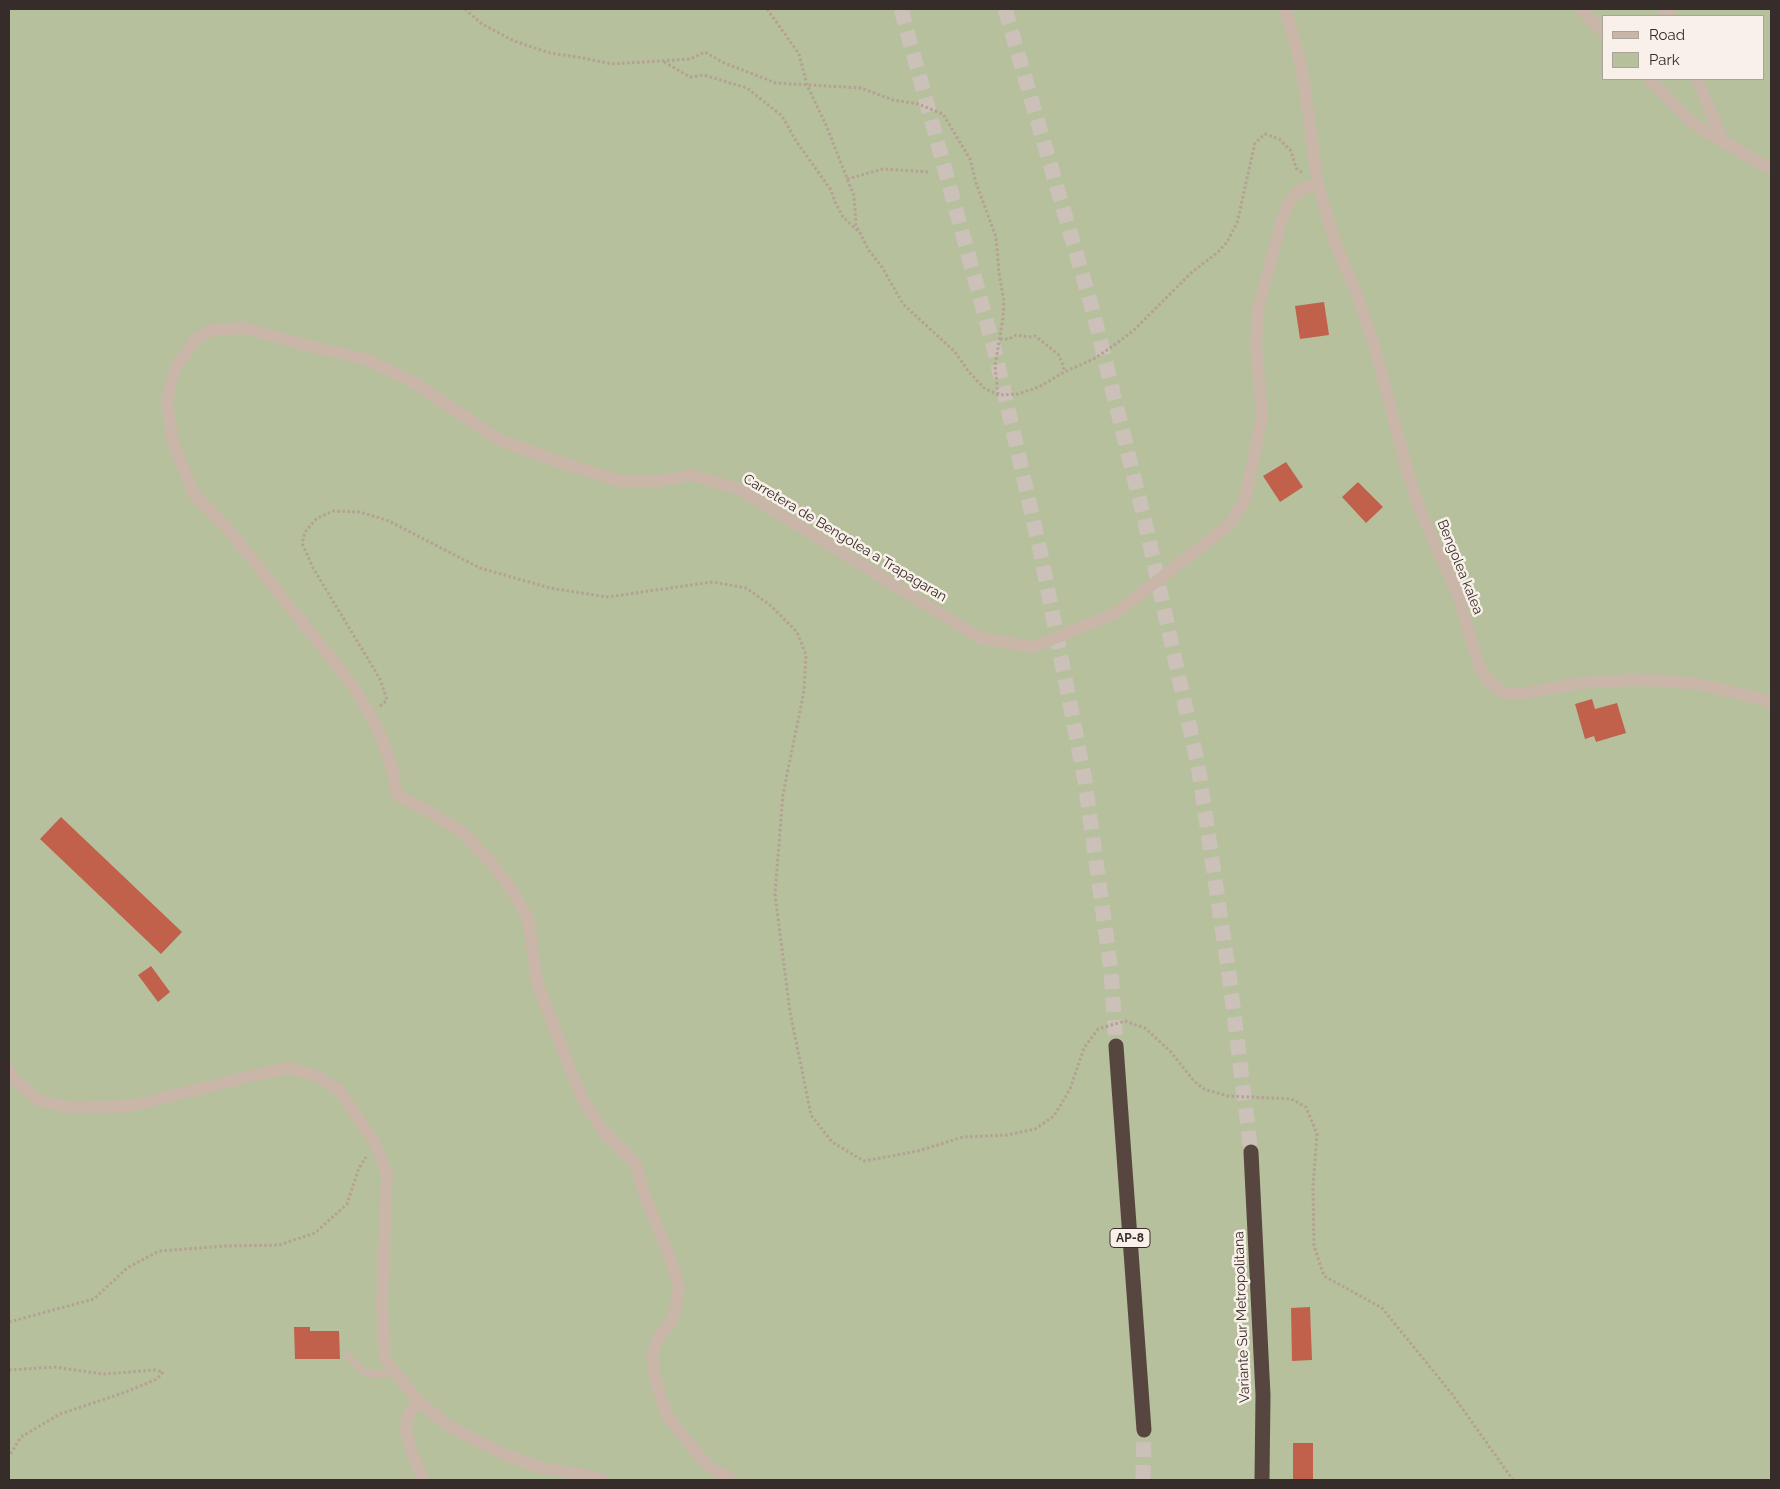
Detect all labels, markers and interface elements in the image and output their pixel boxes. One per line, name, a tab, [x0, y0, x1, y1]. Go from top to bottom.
legend	[1602, 15, 1765, 80]
text: Road	[1649, 26, 1685, 44]
text: Park	[1649, 51, 1680, 69]
street label: Carretera de Bengolea a Trapagaran	[740, 470, 950, 606]
street label: Bengolea kalea	[1433, 517, 1487, 617]
road number: AP-8	[1110, 1228, 1150, 1248]
street label: Variante Sur Metropolitana	[1231, 1231, 1253, 1403]

